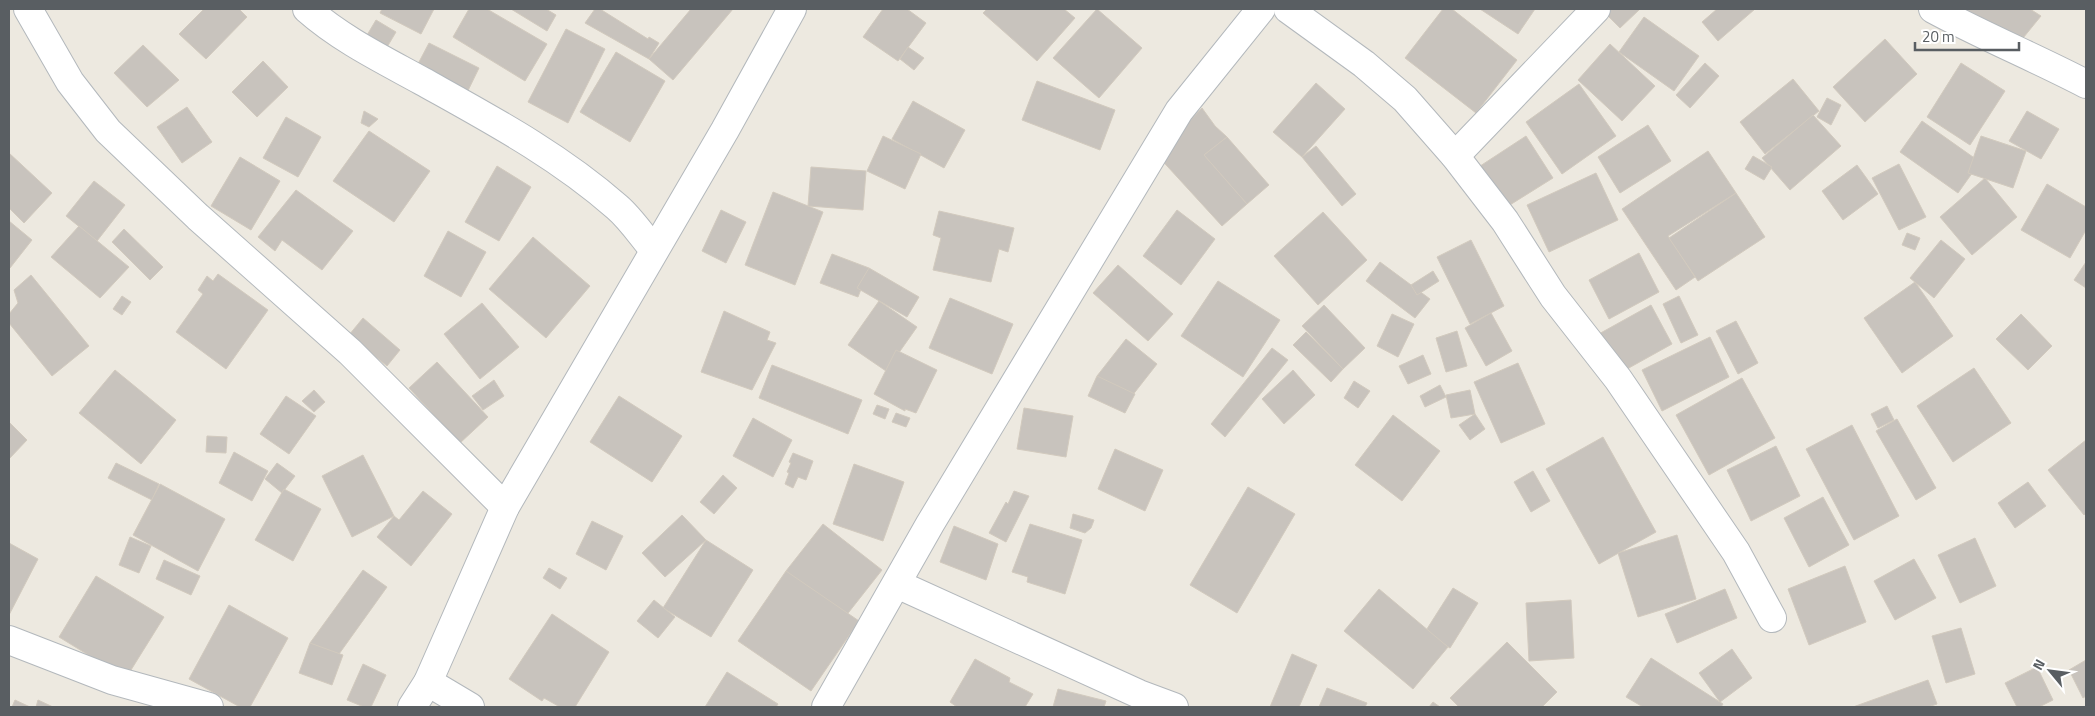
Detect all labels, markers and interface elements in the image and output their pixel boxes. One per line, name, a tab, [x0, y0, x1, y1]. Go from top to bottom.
scale bar	[1915, 20, 2019, 52]
text: 20 m	[1922, 25, 1955, 48]
north arrow	[2025, 646, 2075, 696]
text: N	[2027, 655, 2050, 674]

